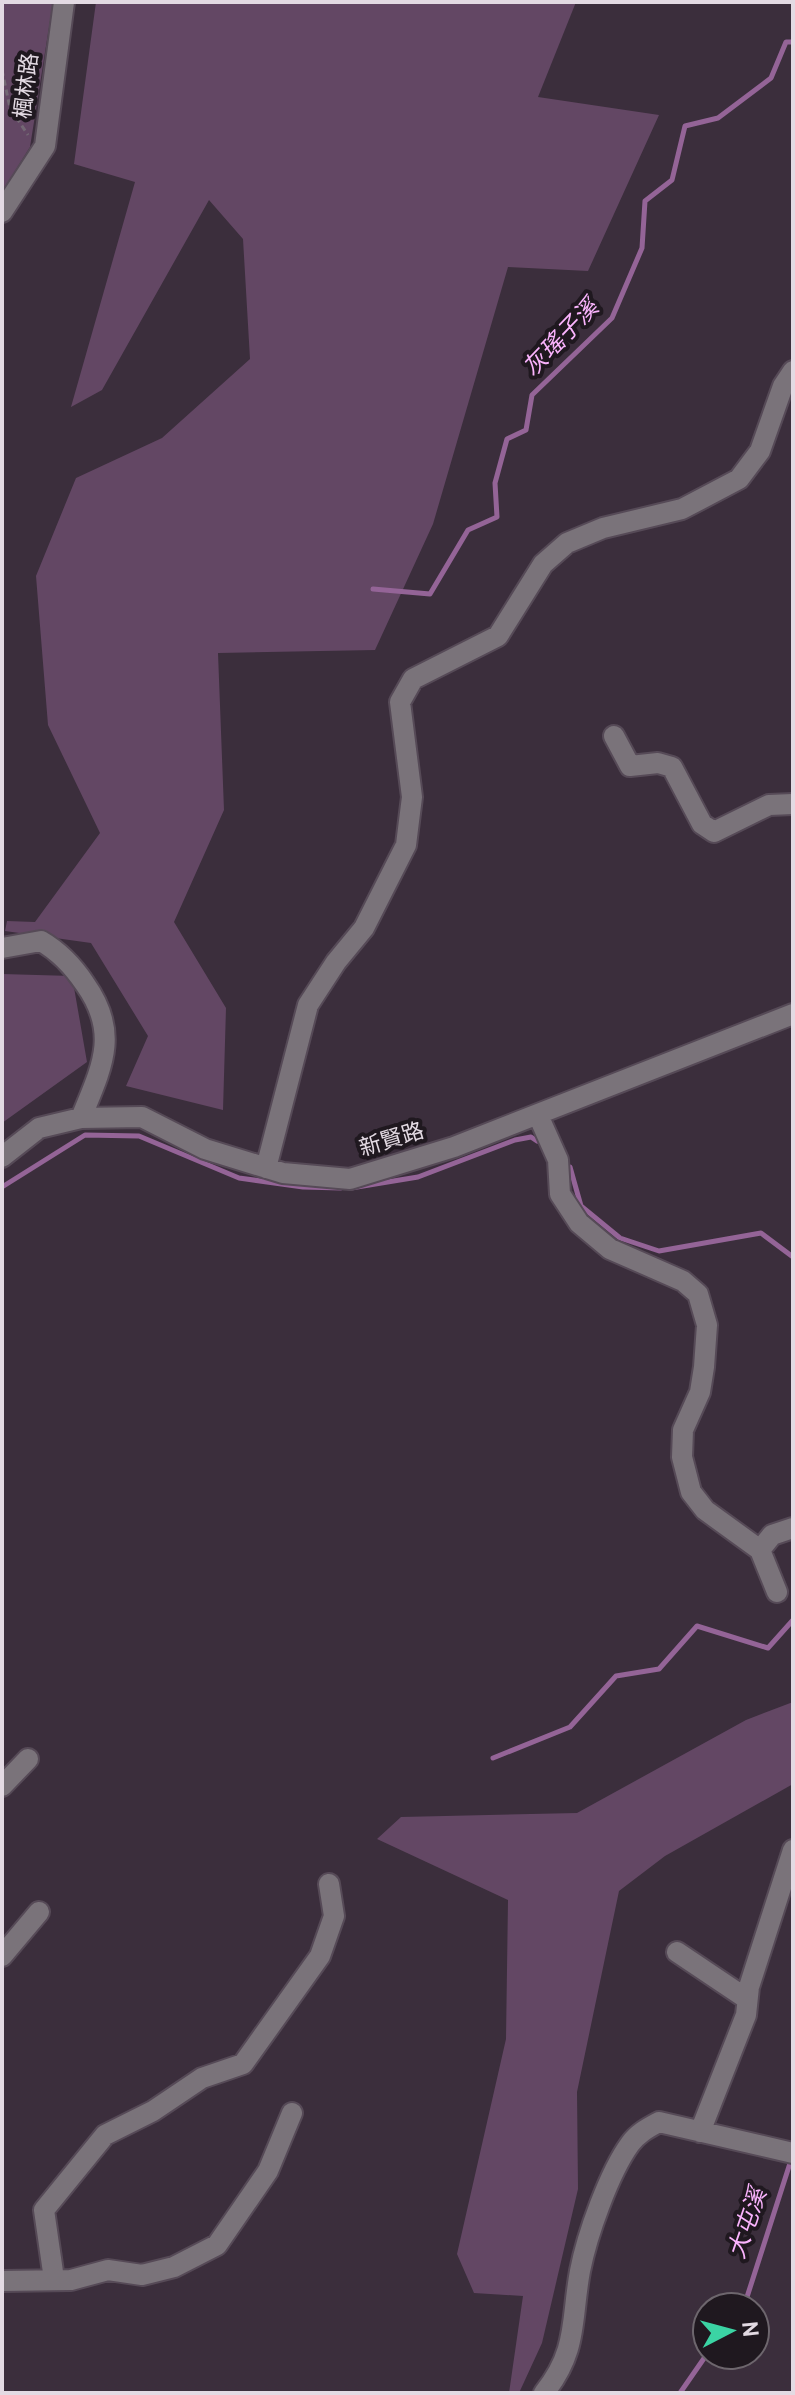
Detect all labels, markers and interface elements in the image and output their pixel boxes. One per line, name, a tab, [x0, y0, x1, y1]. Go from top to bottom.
street label: 楓林路	[11, 52, 45, 120]
water label: 灰瑤子溪	[518, 292, 608, 384]
street label: 新賢路	[356, 1118, 428, 1164]
water label: 大屯溪	[723, 2182, 776, 2263]
north arrow	[691, 2291, 771, 2371]
text: N	[734, 2320, 763, 2338]

